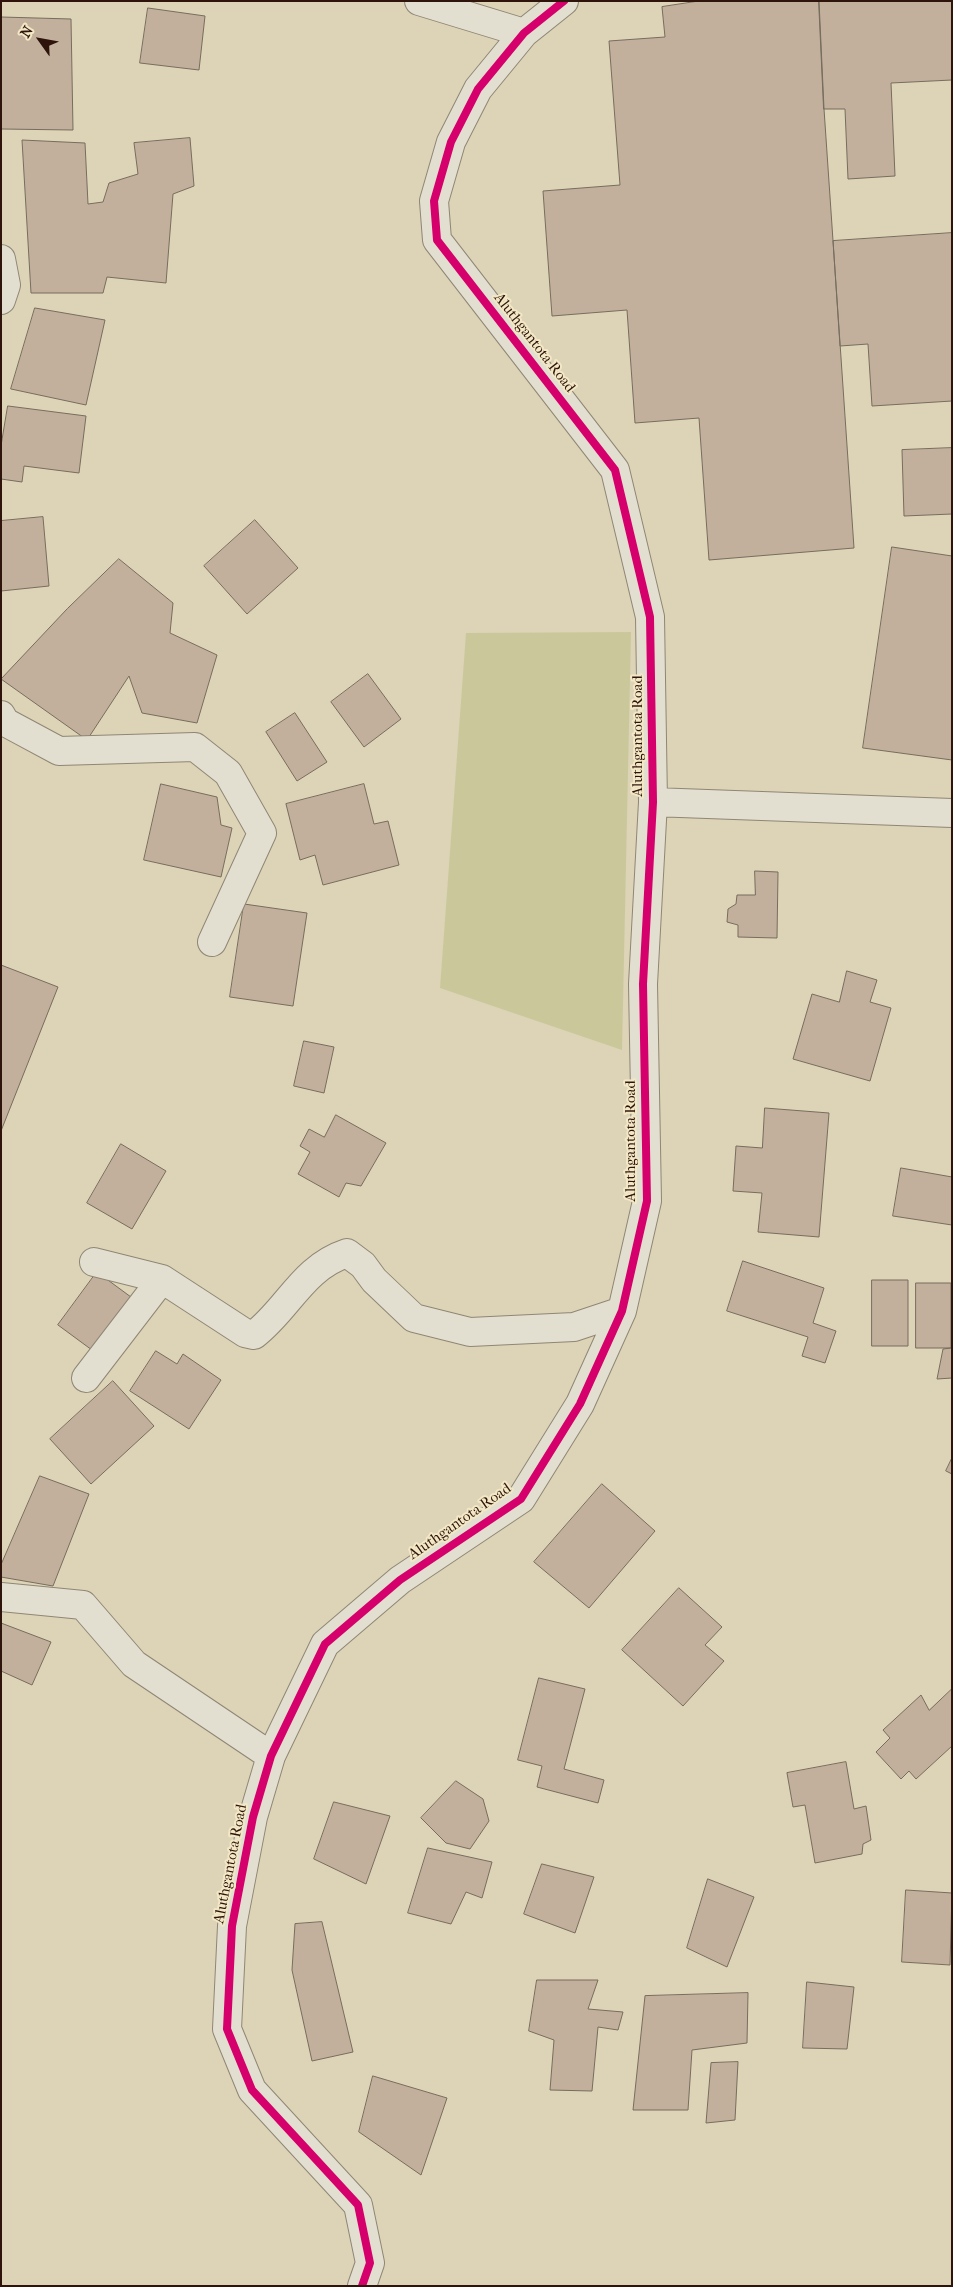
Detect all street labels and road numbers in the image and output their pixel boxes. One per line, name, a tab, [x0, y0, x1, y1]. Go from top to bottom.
street label: Aluthgantota Road	[490, 290, 578, 396]
street label: Aluthgantota Road	[629, 675, 647, 797]
street label: Aluthgantota Road	[622, 1080, 640, 1202]
street label: Aluthgantota Road	[405, 1480, 515, 1564]
street label: Aluthgantota Road	[211, 1803, 251, 1925]

